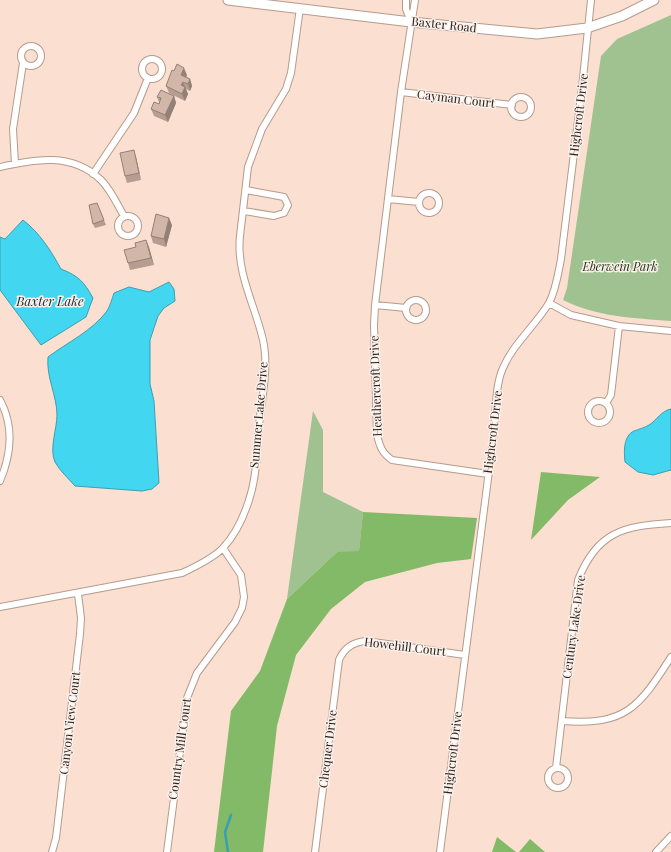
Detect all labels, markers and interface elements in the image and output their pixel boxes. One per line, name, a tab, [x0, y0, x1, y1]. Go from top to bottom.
street label: Baxter Road	[411, 13, 477, 35]
street label: Highcroft Drive	[565, 72, 591, 157]
street label: Cayman Court	[416, 85, 497, 111]
park label: Eberwein Park	[581, 258, 658, 274]
water label: Baxter Lake	[15, 292, 84, 309]
street label: Heathercroft Drive	[365, 335, 385, 437]
street label: Summer Lake Drive	[245, 361, 271, 469]
street label: Highcroft Drive	[479, 389, 505, 474]
street label: Century Lake Drive	[558, 574, 588, 680]
street label: Howehill Court	[363, 633, 448, 659]
street label: Canyon View Court	[55, 670, 83, 775]
street label: Country Mill Court	[164, 696, 194, 801]
street label: Chequer Drive	[314, 709, 340, 789]
street label: Highcroft Drive	[439, 710, 465, 795]

